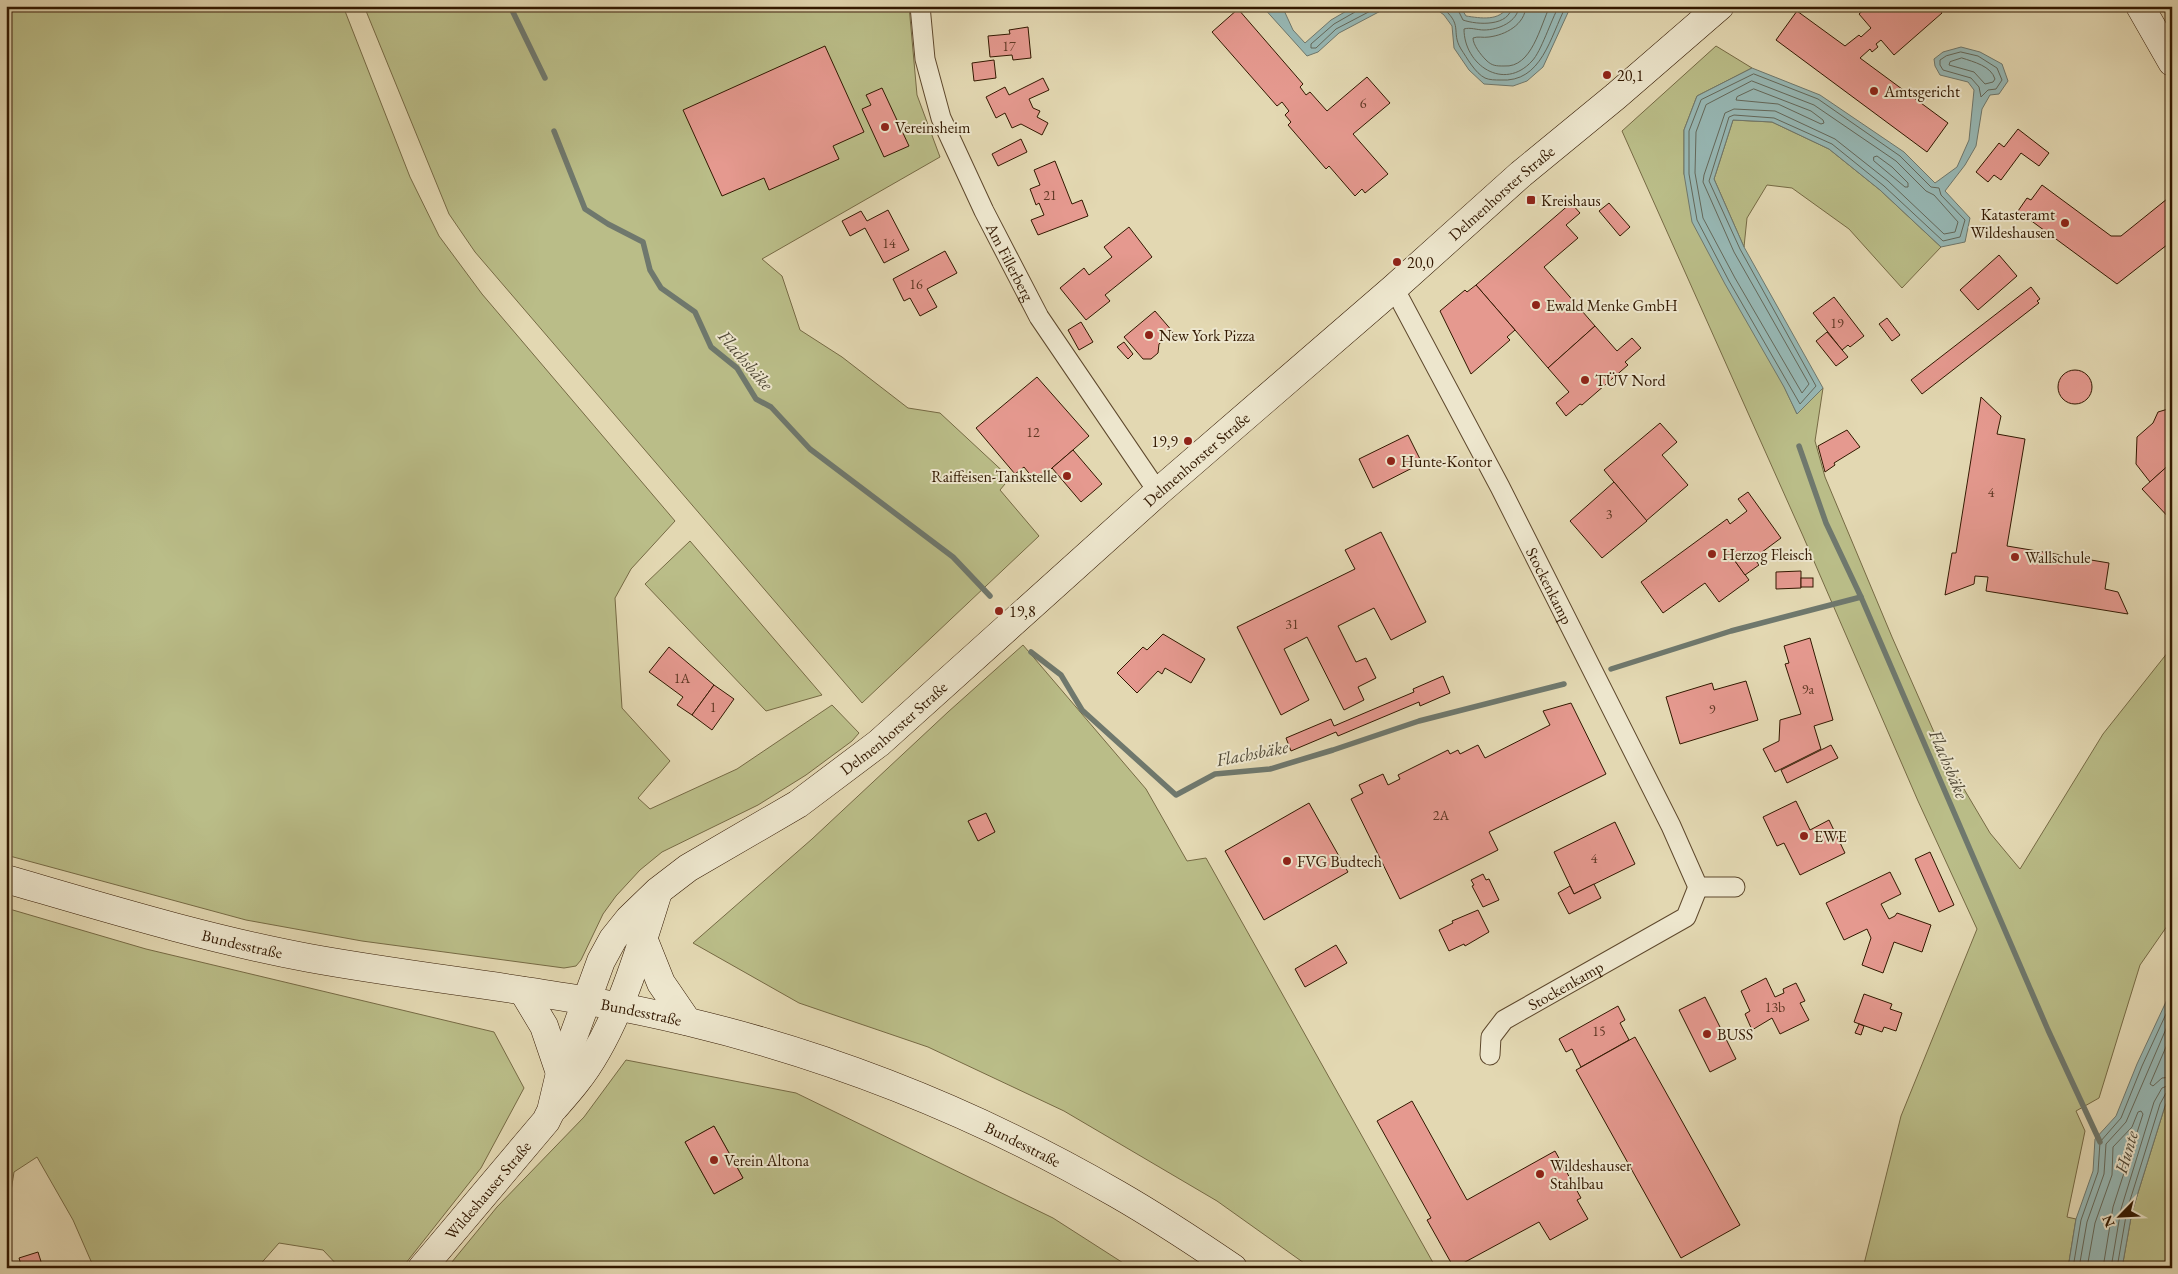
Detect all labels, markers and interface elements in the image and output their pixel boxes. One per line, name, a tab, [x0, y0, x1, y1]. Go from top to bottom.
house number: 17	[1002, 37, 1016, 55]
place label: 20,1	[1617, 65, 1644, 86]
marker: 20,1	[1601, 69, 1613, 81]
place label: Amtsgericht	[1883, 81, 1960, 102]
marker: Amtsgericht	[1868, 85, 1880, 97]
house number: 6	[1360, 94, 1367, 112]
place label: Vereinsheim	[895, 117, 971, 138]
marker: Vereinsheim	[879, 121, 891, 133]
street label: Delmenhorster Straße	[1444, 140, 1559, 245]
house number: 21	[1043, 186, 1057, 204]
place label: Kreishaus	[1541, 190, 1601, 211]
marker: Kreishaus	[1525, 194, 1537, 206]
place label: Katasteramt Wildeshausen	[1970, 204, 2056, 243]
marker: Katasteramt Wildeshausen	[2059, 217, 2071, 229]
street label: Am Fillerberg	[981, 218, 1040, 305]
house number: 14	[882, 234, 896, 252]
place label: 20,0	[1407, 252, 1434, 273]
marker: 20,0	[1391, 256, 1403, 268]
house number: 16	[909, 275, 923, 293]
place label: Ewald Menke GmbH	[1546, 295, 1678, 316]
marker: Ewald Menke GmbH	[1530, 299, 1542, 311]
house number: 19	[1830, 314, 1844, 332]
water label: Flachsbäke	[713, 324, 779, 396]
place label: New York Pizza	[1159, 325, 1256, 346]
marker: New York Pizza	[1143, 329, 1155, 341]
place label: TÜV Nord	[1595, 370, 1666, 391]
marker: TÜV Nord	[1579, 374, 1591, 386]
street label: Delmenhorster Straße	[1139, 407, 1254, 511]
house number: 12	[1026, 423, 1040, 441]
place label: 19,9	[1151, 431, 1178, 452]
marker: 19,9	[1182, 435, 1194, 447]
place label: Hunte-Kontor	[1401, 451, 1493, 472]
marker: Hunte-Kontor	[1385, 455, 1397, 467]
place label: Raiffeisen-Tankstelle	[931, 466, 1057, 487]
marker: Raiffeisen-Tankstelle	[1061, 470, 1073, 482]
house number: 4	[1988, 483, 1995, 501]
house number: 3	[1606, 505, 1613, 523]
street label: Stockenkamp	[1522, 544, 1578, 628]
place label: Herzog Fleisch	[1722, 544, 1813, 565]
place label: Wallschule	[2025, 547, 2091, 568]
marker: Herzog Fleisch	[1706, 548, 1718, 560]
marker: Wallschule	[2009, 551, 2021, 563]
place label: 19,8	[1009, 601, 1036, 622]
marker: 19,8	[993, 605, 1005, 617]
house number: 31	[1285, 615, 1299, 633]
house number: 1A	[674, 669, 691, 687]
street label: Delmenhorster Straße	[836, 676, 951, 779]
house number: 9a	[1802, 680, 1815, 698]
house number: 1	[710, 698, 716, 716]
house number: 9	[1709, 700, 1716, 718]
water label: Flachsbäke	[1924, 725, 1974, 803]
water label: Flachsbäke	[1213, 735, 1291, 771]
house number: 2A	[1433, 806, 1450, 824]
place label: EWE	[1814, 826, 1847, 847]
marker: EWE	[1798, 830, 1810, 842]
house number: 4	[1591, 849, 1598, 867]
place label: FVG Budtech	[1297, 851, 1382, 872]
marker: FVG Budtech	[1281, 855, 1293, 867]
street label: Bundesstraße	[200, 924, 284, 963]
street label: Stockenkamp	[1524, 955, 1607, 1015]
street label: Bundesstraße	[599, 993, 684, 1030]
house number: 13b	[1765, 998, 1785, 1016]
house number: 15	[1592, 1022, 1606, 1040]
place label: BUSS	[1717, 1024, 1753, 1045]
marker: BUSS	[1701, 1028, 1713, 1040]
street label: Bundesstraße	[982, 1116, 1065, 1172]
water label: Hunte	[2109, 1127, 2143, 1177]
street label: Wildeshauser Straße	[440, 1136, 536, 1244]
place label: Verein Altona	[724, 1150, 810, 1171]
marker: Verein Altona	[708, 1154, 720, 1166]
place label: Wildeshauser Stahlbau	[1550, 1155, 1632, 1194]
marker: Wildeshauser Stahlbau	[1534, 1168, 1546, 1180]
north arrow	[2096, 1192, 2146, 1242]
text: N	[2097, 1212, 2119, 1230]

